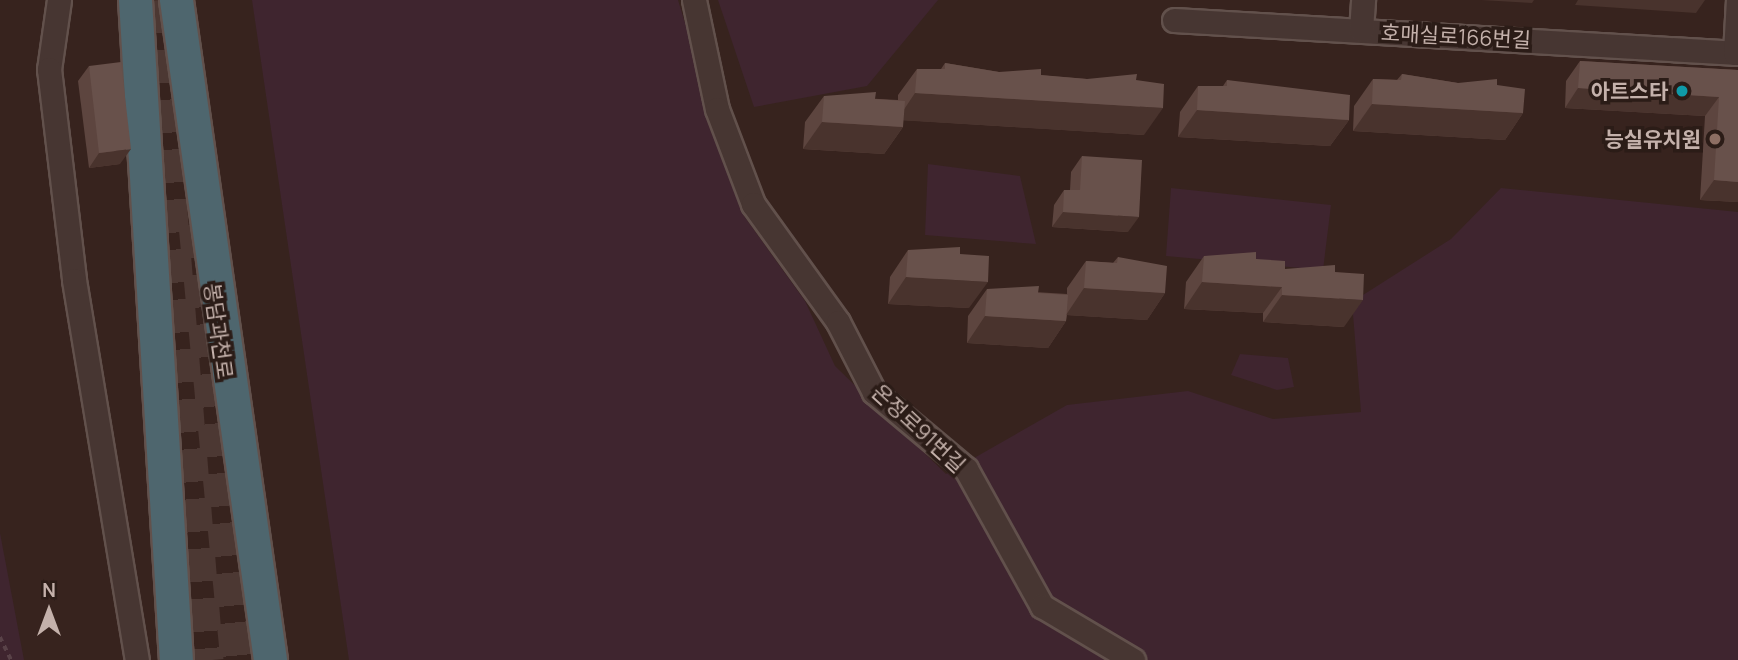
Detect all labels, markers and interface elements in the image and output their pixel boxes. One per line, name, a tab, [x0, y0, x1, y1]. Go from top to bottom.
street label: 호매실로166번길	[1380, 19, 1532, 53]
place label: 아트스타	[1591, 78, 1668, 104]
marker: 아트스타	[1674, 83, 1690, 99]
place label: 능실유치원	[1604, 126, 1701, 152]
marker: 능실유치원	[1707, 131, 1723, 147]
street label: 봉담과천로	[200, 281, 238, 381]
street label: 온정로91번길	[867, 379, 971, 477]
north arrow	[14, 576, 84, 646]
text: N	[42, 577, 56, 603]

